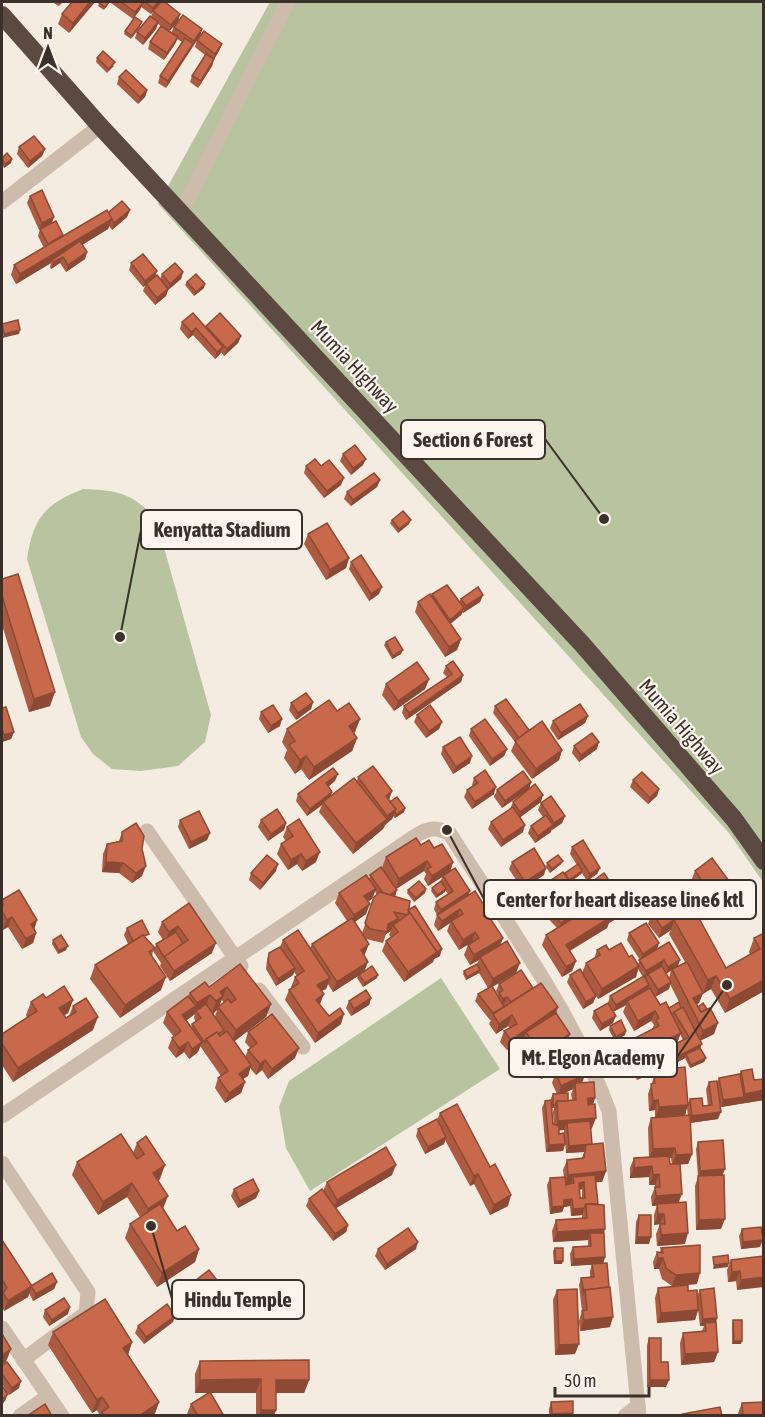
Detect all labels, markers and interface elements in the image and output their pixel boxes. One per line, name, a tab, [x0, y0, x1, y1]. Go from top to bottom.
north arrow	[18, 18, 78, 78]
text: N	[43, 24, 53, 42]
street label: Mumia Highway	[306, 315, 404, 417]
callout: Section 6 Forest	[401, 420, 545, 459]
text: Section 6 Forest	[413, 427, 533, 451]
callout: Kenyatta Stadium	[141, 510, 302, 549]
text: Kenyatta Stadium	[153, 517, 291, 541]
street label: Mumia Highway	[635, 674, 729, 778]
callout: Center for heart disease line6 ktl	[484, 880, 756, 919]
text: Center for heart disease line6 ktl	[496, 887, 744, 911]
callout: Mt. Elgon Academy	[509, 1038, 677, 1077]
text: Mt. Elgon Academy	[521, 1045, 665, 1069]
callout: Hindu Temple	[172, 1280, 304, 1319]
text: Hindu Temple	[184, 1287, 292, 1311]
scale bar	[555, 1360, 650, 1398]
text: 50 m	[564, 1370, 596, 1391]

